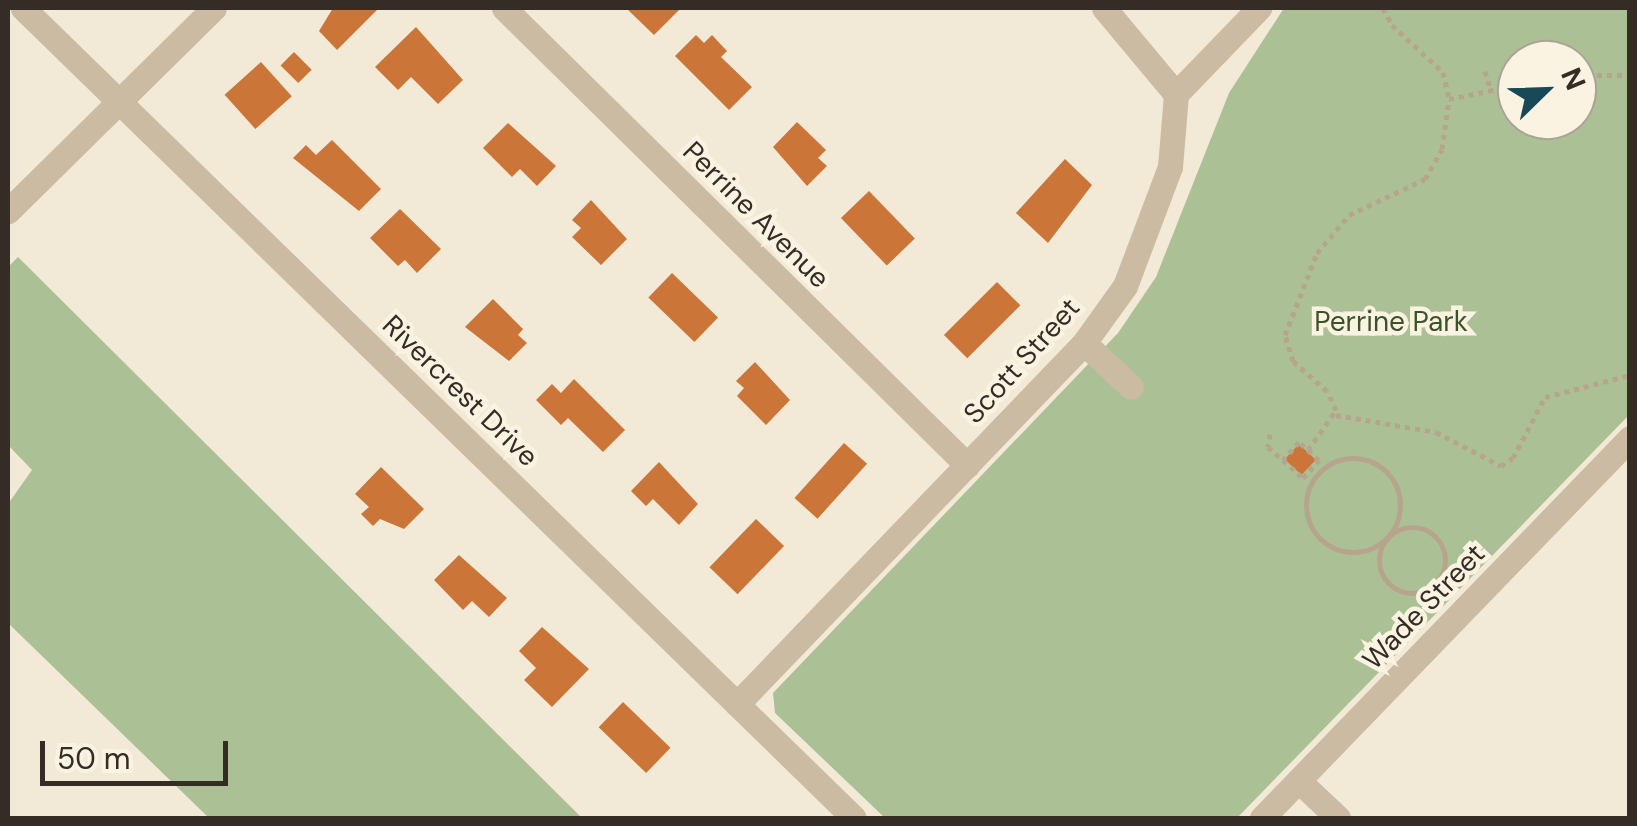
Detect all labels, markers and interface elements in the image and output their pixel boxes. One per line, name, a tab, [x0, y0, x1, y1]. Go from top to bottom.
north arrow	[1497, 40, 1597, 140]
text: N	[1552, 62, 1594, 95]
street label: Perrine Avenue	[676, 135, 836, 295]
street label: Scott Street	[957, 291, 1087, 431]
park label: Perrine Park	[1314, 305, 1468, 339]
street label: Rivercrest Drive	[375, 308, 545, 474]
street label: Wade Street	[1356, 537, 1492, 677]
scale bar	[45, 721, 232, 783]
text: 50 m	[57, 739, 131, 778]

